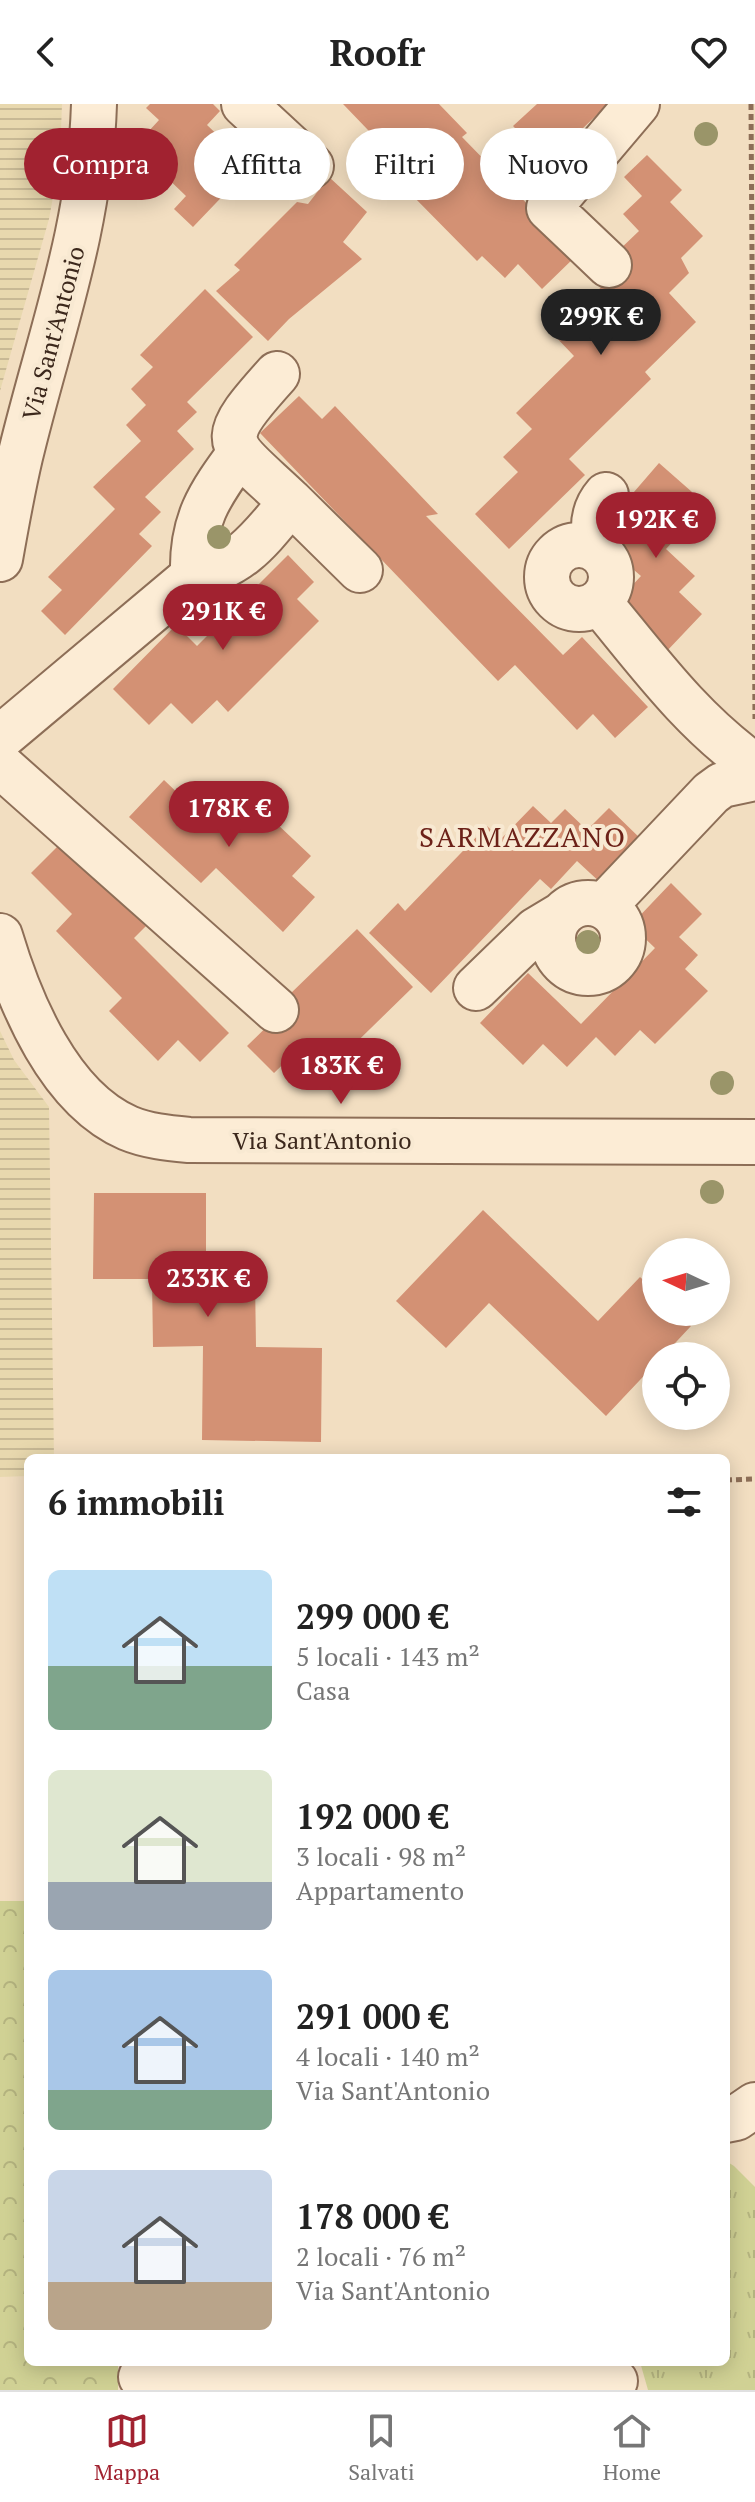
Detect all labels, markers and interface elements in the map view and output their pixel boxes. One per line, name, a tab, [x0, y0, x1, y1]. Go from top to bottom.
text: Roofr	[330, 29, 425, 76]
icon: back	[24, 30, 68, 74]
icon: heart	[687, 30, 731, 74]
chip: Compra	[24, 128, 178, 200]
chip: Affitta	[194, 128, 330, 200]
chip: Filtri	[346, 128, 464, 200]
chip: Nuovo	[480, 128, 617, 200]
street label: Via Sant'Antonio	[14, 242, 92, 424]
pin: 299K €	[536, 289, 666, 357]
text: 299K €	[559, 298, 643, 332]
pin: 192K €	[591, 492, 721, 560]
text: 192K €	[614, 501, 698, 535]
pin: 291K €	[158, 584, 288, 652]
text: 291K €	[181, 593, 265, 627]
pin: 178K €	[164, 781, 294, 849]
text: 178K €	[187, 790, 271, 824]
district label: SARMAZZANO	[419, 818, 627, 855]
pin: 183K €	[276, 1038, 406, 1106]
text: 183K €	[299, 1047, 383, 1081]
street label: Via Sant'Antonio	[232, 1124, 412, 1156]
north arrow	[642, 1238, 730, 1326]
map controls	[642, 1238, 730, 1430]
pin: 233K €	[143, 1251, 273, 1319]
text: 233K €	[166, 1260, 250, 1294]
button: locate	[642, 1342, 730, 1430]
text: 6 immobili	[48, 1480, 225, 1525]
icon: filters	[662, 1480, 706, 1524]
text: 299 000 €	[296, 1594, 449, 1639]
icon: home	[112, 1602, 208, 1698]
text: 5 locali · 143 m²	[296, 1639, 480, 1673]
text: Casa	[296, 1673, 350, 1707]
text: 192 000 €	[296, 1794, 449, 1839]
icon: home	[112, 1802, 208, 1898]
text: 3 locali · 98 m²	[296, 1839, 466, 1873]
text: Appartamento	[296, 1873, 464, 1907]
text: 291 000 €	[296, 1994, 449, 2039]
icon: home	[112, 2002, 208, 2098]
text: 4 locali · 140 m²	[296, 2039, 480, 2073]
text: Via Sant'Antonio	[296, 2073, 490, 2107]
text: 178 000 €	[296, 2194, 449, 2239]
icon: home	[112, 2202, 208, 2298]
text: 2 locali · 76 m²	[296, 2239, 466, 2273]
text: Via Sant'Antonio	[296, 2273, 490, 2307]
tab: Mappa	[94, 2409, 160, 2486]
tab: Salvati	[348, 2409, 415, 2486]
tab: Home	[603, 2409, 661, 2486]

